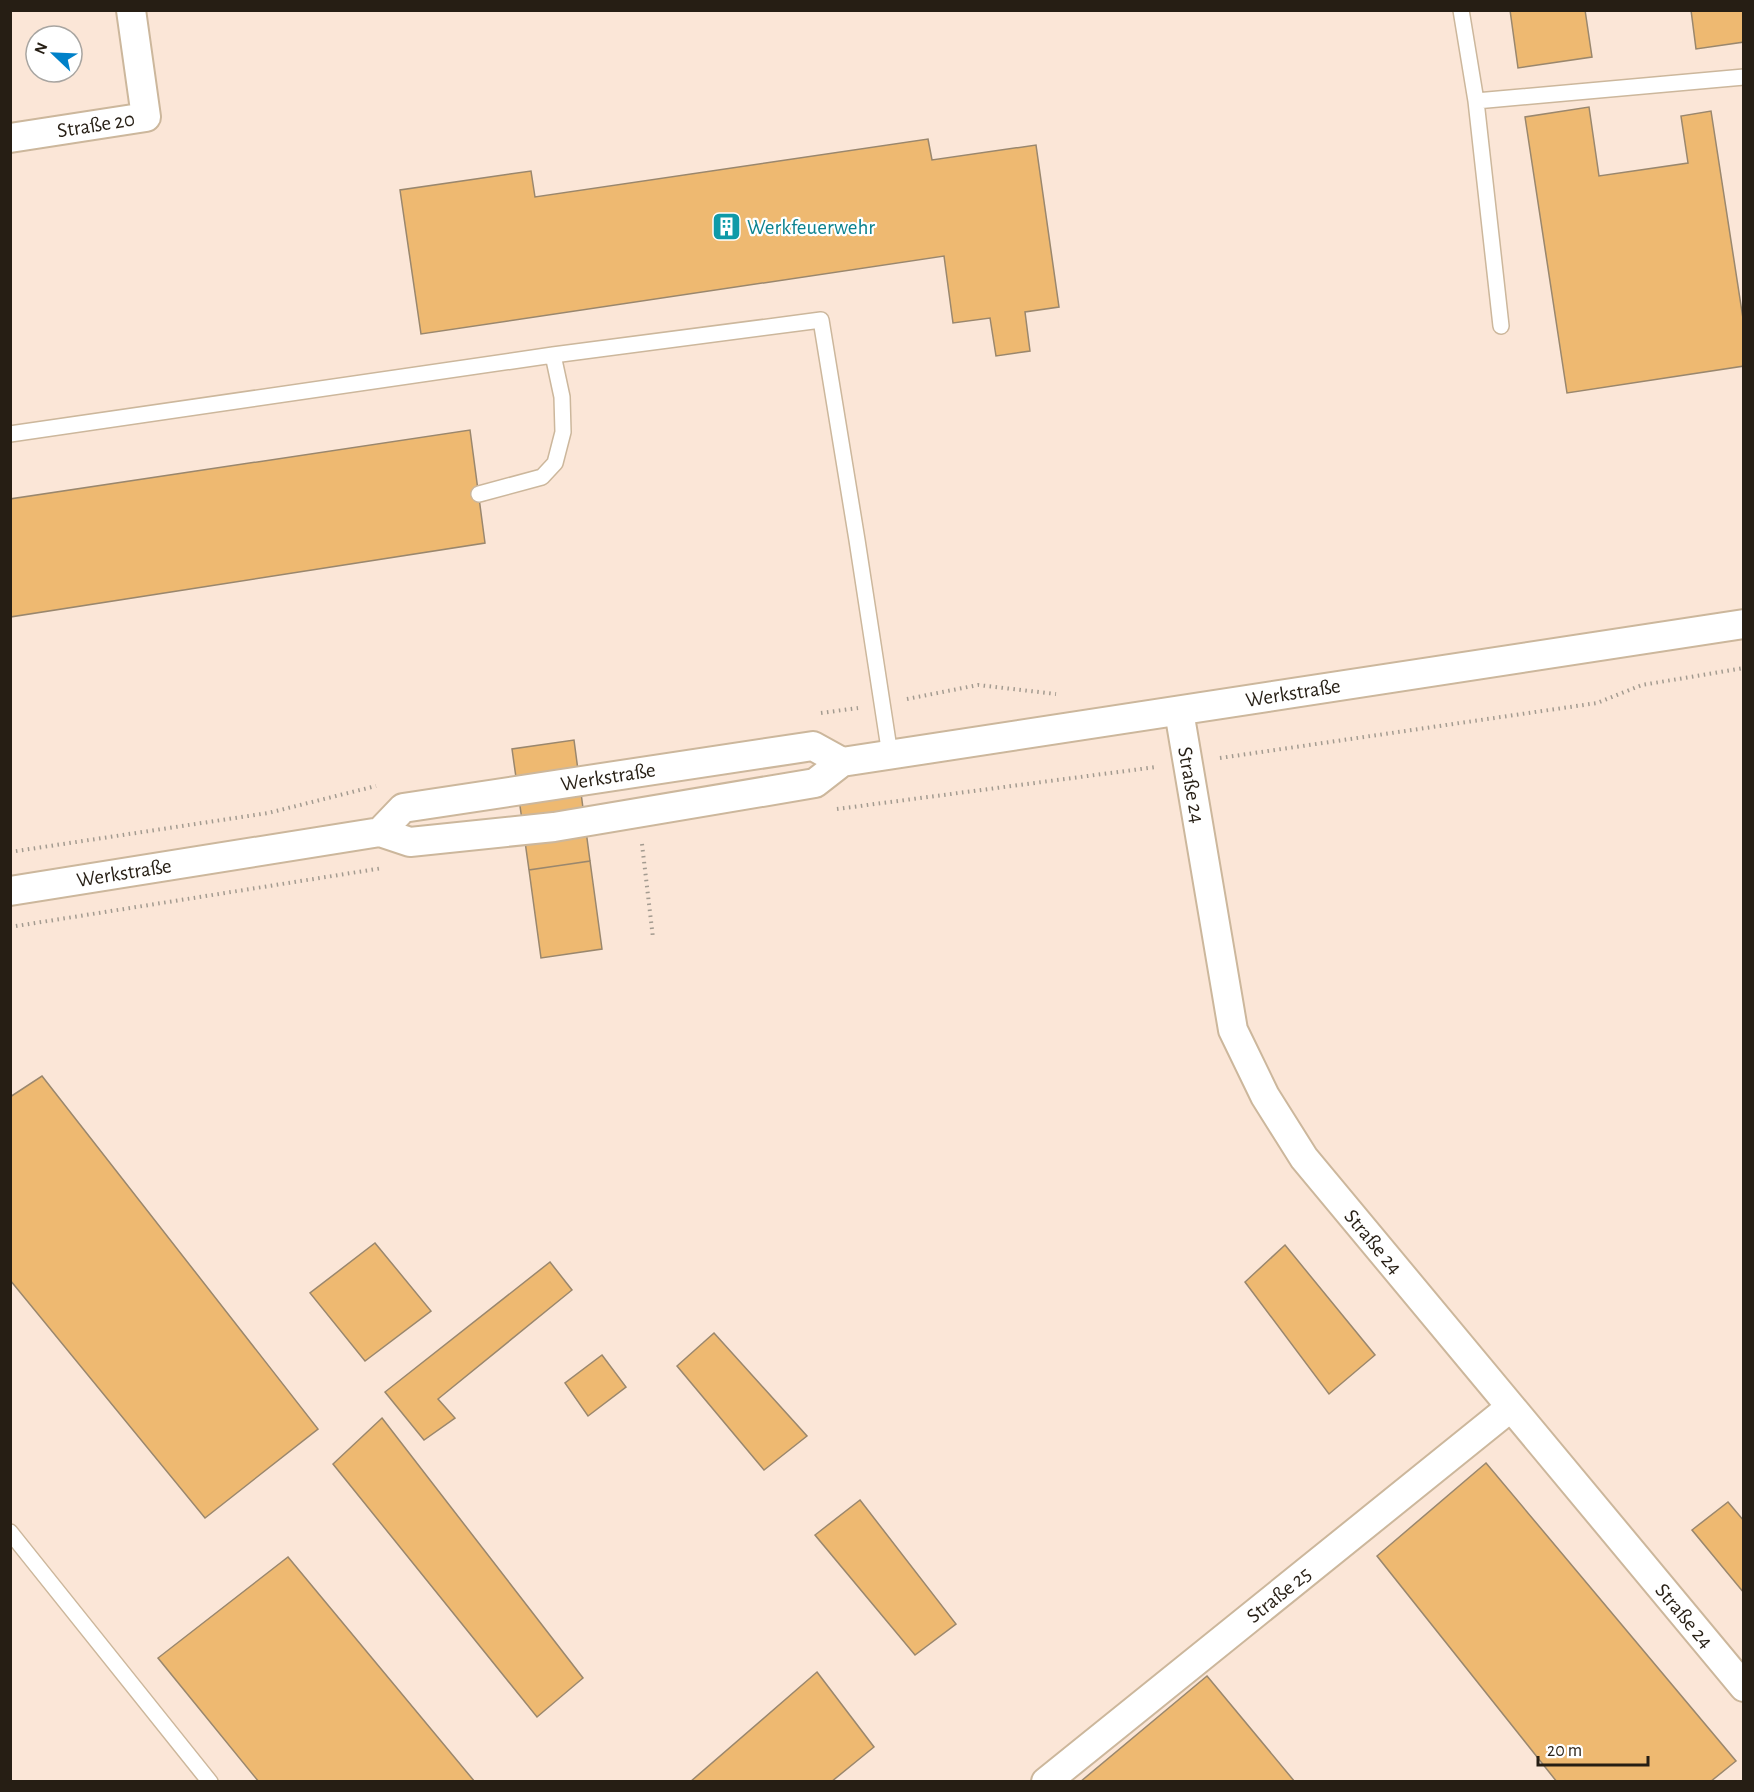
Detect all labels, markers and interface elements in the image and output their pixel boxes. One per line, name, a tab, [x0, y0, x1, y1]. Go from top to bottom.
north arrow	[24, 24, 84, 84]
text: N	[32, 40, 51, 57]
street label: Straße 20	[56, 109, 136, 141]
building icon: Werkfeuerwehr	[710, 211, 742, 243]
place label: Werkfeuerwehr	[747, 217, 875, 238]
street label: Werkstraße	[1244, 675, 1342, 711]
street label: Straße 24	[1174, 745, 1208, 825]
street label: Werkstraße	[559, 759, 657, 795]
street label: Werkstraße	[75, 855, 173, 891]
street label: Straße 24	[1340, 1206, 1406, 1278]
street label: Straße 25	[1243, 1563, 1315, 1627]
street label: Straße 24	[1651, 1580, 1717, 1652]
scale bar	[1538, 1729, 1648, 1767]
text: 20 m	[1547, 1742, 1582, 1760]

